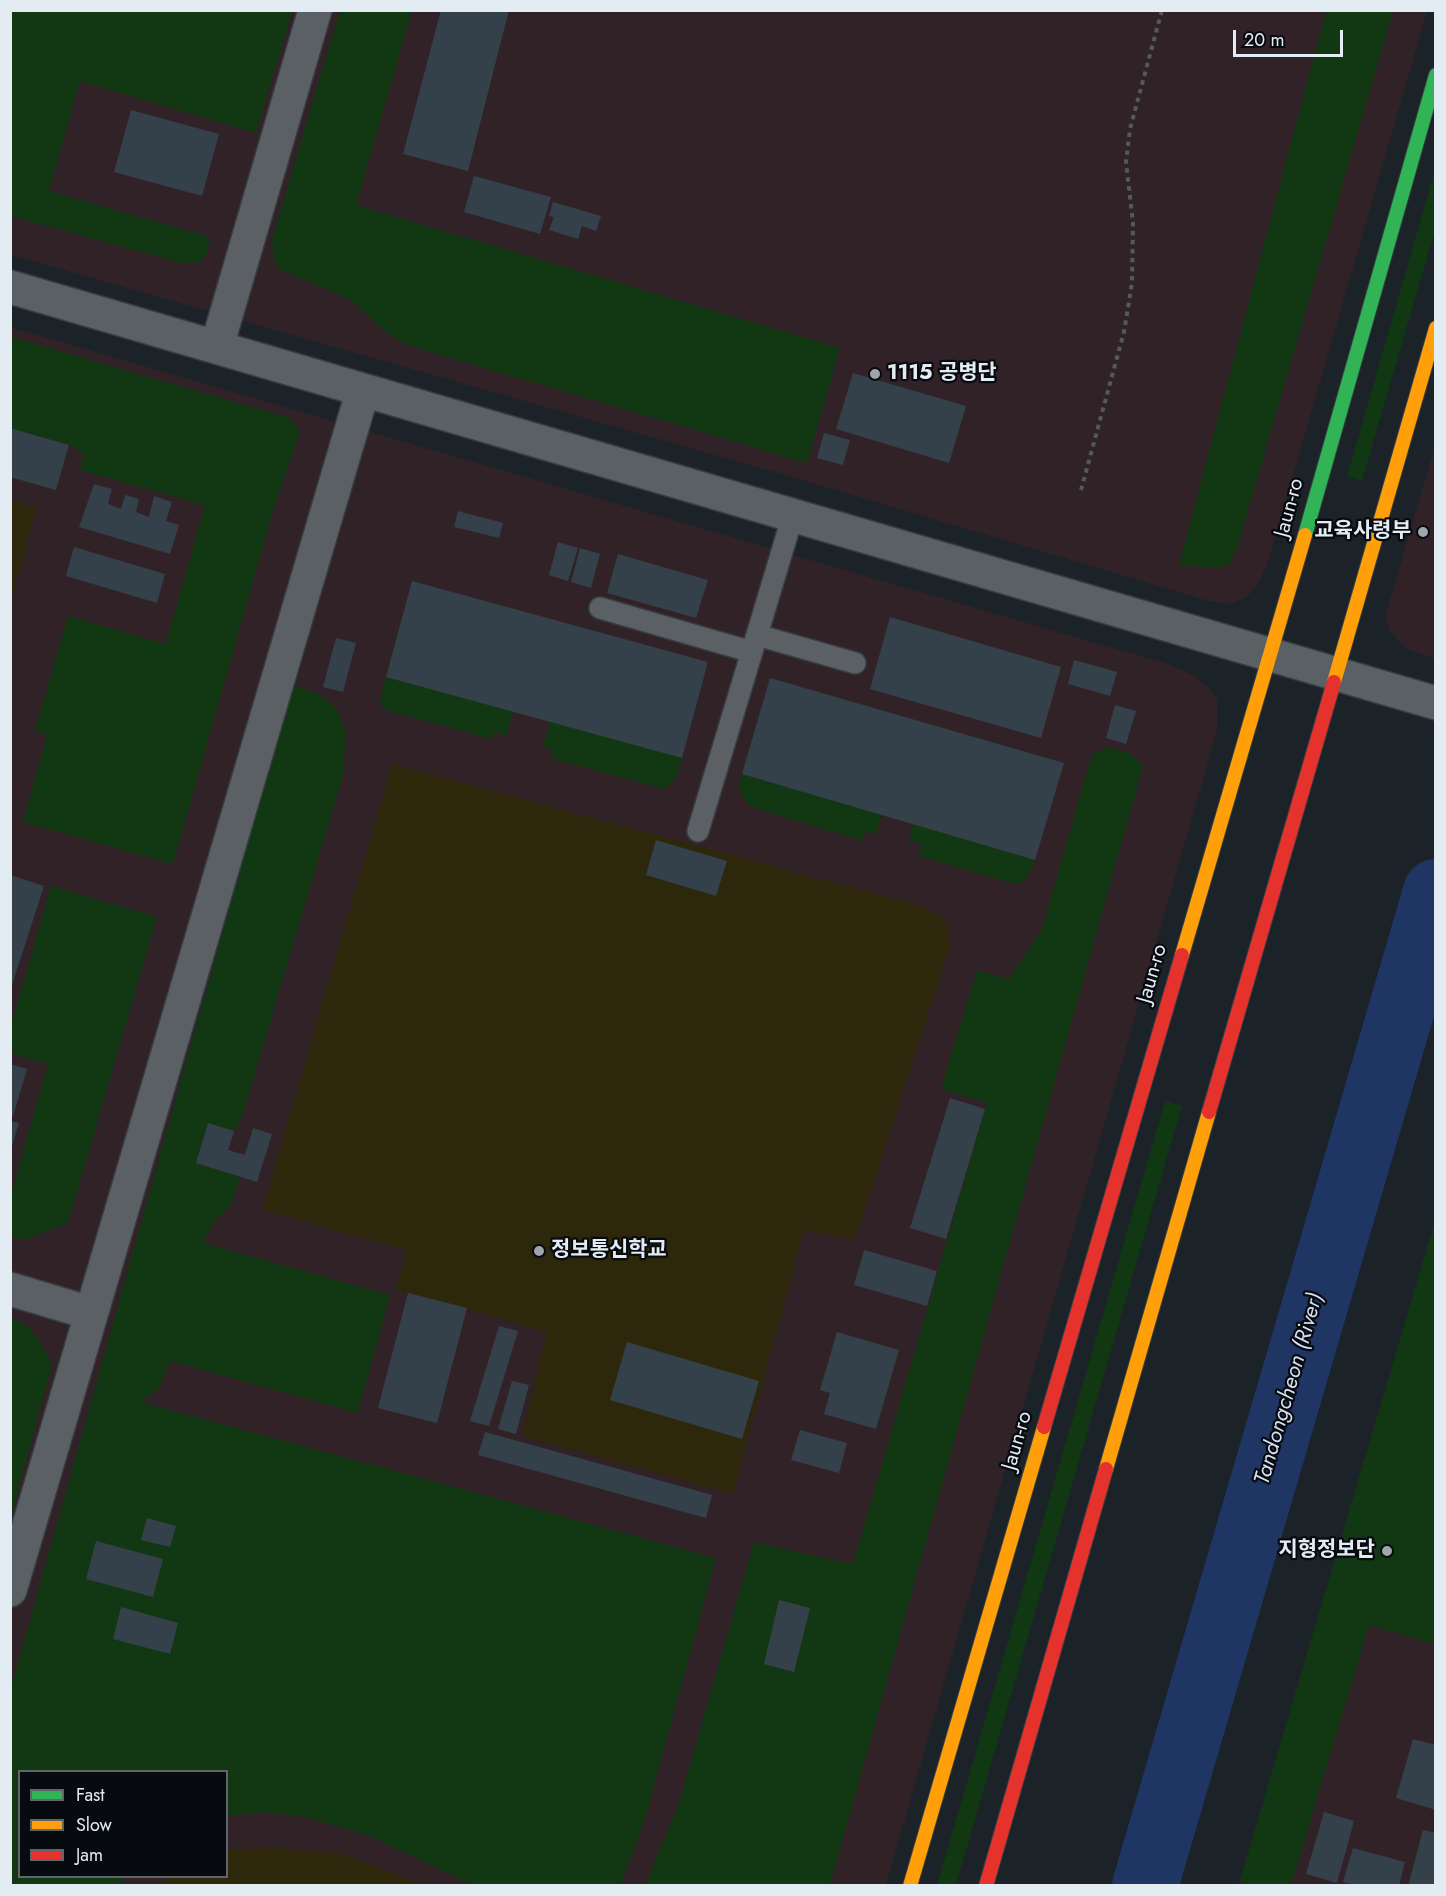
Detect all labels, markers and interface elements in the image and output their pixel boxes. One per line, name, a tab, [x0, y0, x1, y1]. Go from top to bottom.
scale bar	[1236, 18, 1346, 56]
text: 20 m	[1244, 27, 1284, 53]
place label: 1115 공병단	[887, 361, 997, 387]
marker: 1115 공병단	[868, 367, 882, 381]
street label: Jaun-ro	[1270, 476, 1310, 540]
place label: 교육사령부	[1314, 519, 1411, 545]
marker: 교육사령부	[1416, 525, 1430, 539]
street label: Jaun-ro	[1133, 942, 1173, 1006]
place label: 정보통신학교	[551, 1238, 667, 1264]
marker: 정보통신학교	[532, 1244, 546, 1258]
water label: Tandongcheon (River)	[1250, 1290, 1330, 1488]
street label: Jaun-ro	[998, 1409, 1038, 1473]
place label: 지형정보단	[1278, 1538, 1375, 1564]
marker: 지형정보단	[1380, 1544, 1394, 1558]
legend	[18, 1770, 228, 1878]
text: Fast	[76, 1782, 105, 1808]
text: Slow	[76, 1812, 112, 1838]
text: Jam	[76, 1842, 103, 1868]

